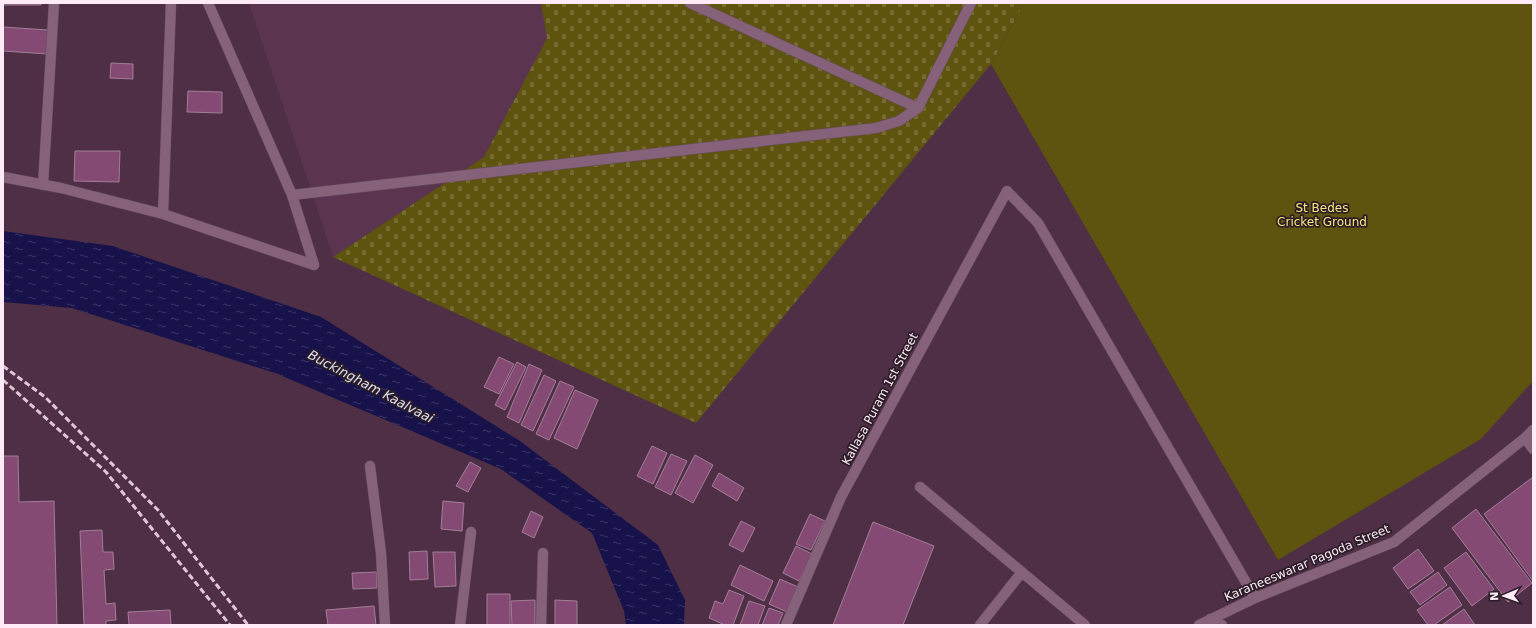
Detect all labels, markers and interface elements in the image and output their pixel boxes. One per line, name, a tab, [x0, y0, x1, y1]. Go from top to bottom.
park label: St Bedes Cricket Ground	[1277, 201, 1367, 229]
street label: Kallasa Puram 1st Street	[839, 330, 921, 468]
water label: Buckingham Kaalvaai	[306, 347, 436, 426]
street label: Karaneeswarar Pagoda Street	[1222, 522, 1392, 604]
north arrow	[1484, 576, 1524, 616]
text: N	[1488, 591, 1501, 601]

